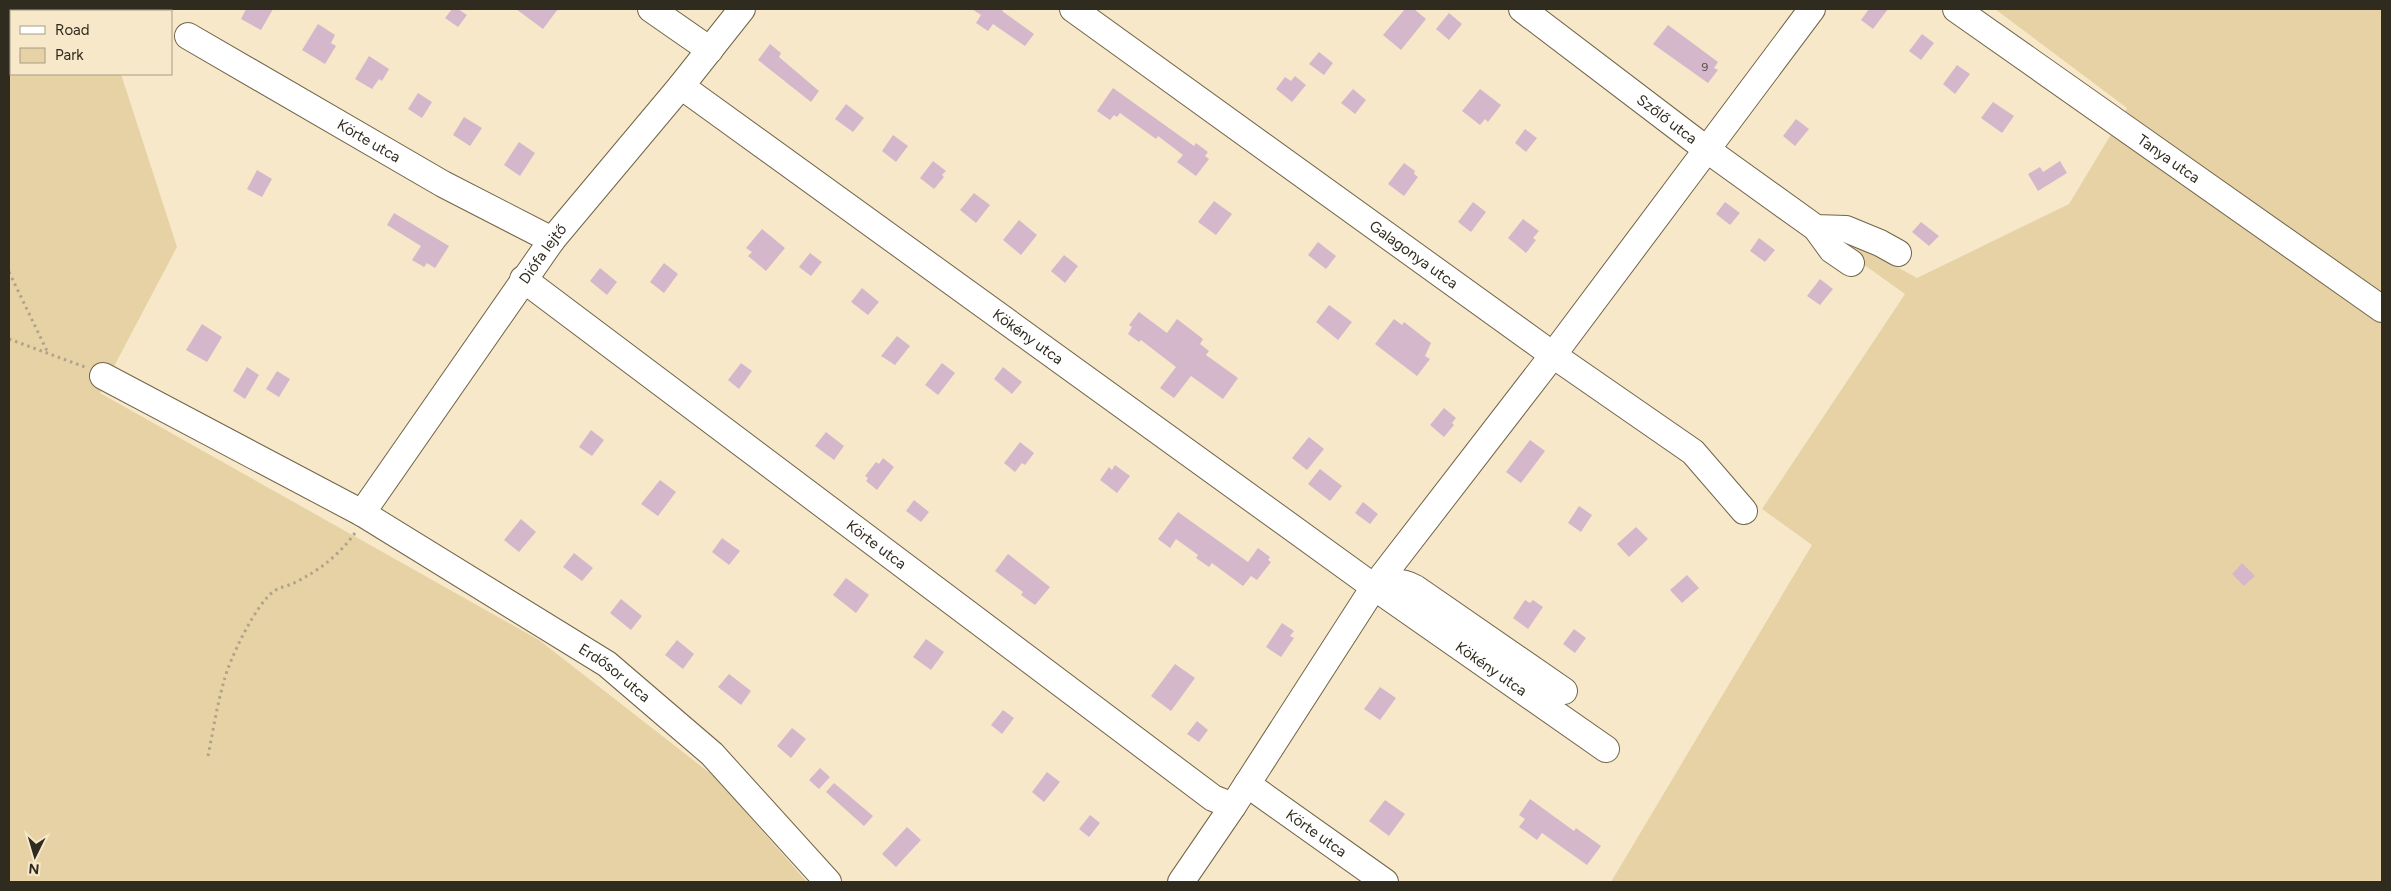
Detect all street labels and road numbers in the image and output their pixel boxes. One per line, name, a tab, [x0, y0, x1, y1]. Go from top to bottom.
street label: Szőlő utca	[1633, 91, 1700, 148]
street label: Körte utca	[334, 116, 404, 166]
street label: Tanya utca	[2134, 131, 2203, 187]
street label: Galagonya utca	[1366, 217, 1461, 293]
street label: Diófa lejtő	[515, 220, 571, 287]
street label: Kökény utca	[989, 305, 1067, 368]
street label: Körte utca	[843, 516, 910, 573]
street label: Kökény utca	[1452, 638, 1530, 700]
street label: Erdősor utca	[575, 640, 654, 706]
street label: Körte utca	[1282, 806, 1350, 861]

